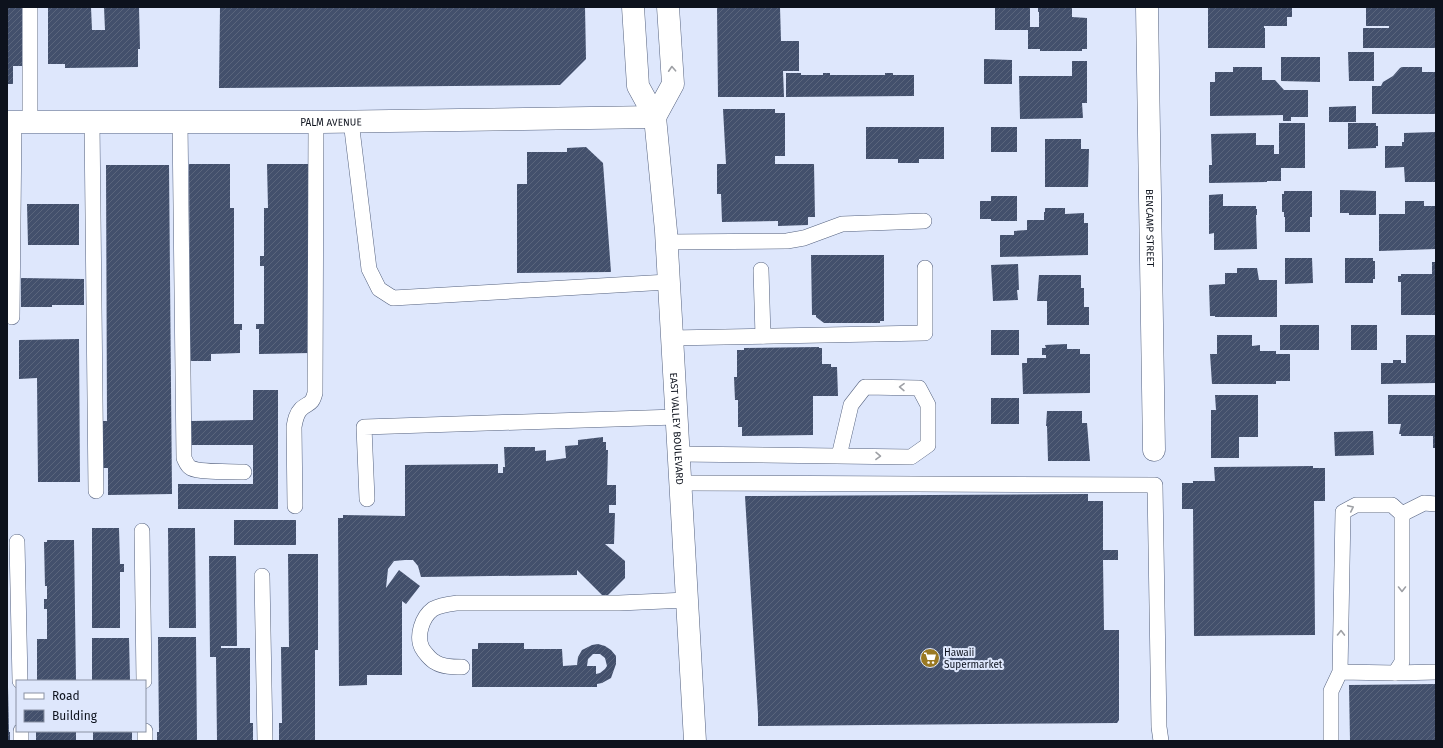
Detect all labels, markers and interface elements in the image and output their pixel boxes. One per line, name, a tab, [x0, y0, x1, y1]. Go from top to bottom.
one-way arrow	[667, 66, 676, 72]
street label: PALM AVENUE	[300, 116, 362, 129]
street label: BENCAMP STREET	[1143, 189, 1156, 268]
street label: EAST VALLEY BOULEVARD	[667, 372, 685, 485]
one-way arrow	[899, 383, 905, 391]
one-way arrow	[875, 452, 881, 460]
one-way arrow	[1346, 505, 1354, 513]
one-way arrow	[1398, 586, 1406, 592]
one-way arrow	[1336, 630, 1345, 636]
supermarket icon: Hawaii Supermarket	[919, 647, 941, 669]
place label: Hawaii Supermarket	[944, 647, 1003, 671]
legend	[16, 680, 146, 732]
text: Road	[52, 689, 80, 703]
text: Building	[52, 709, 98, 723]

